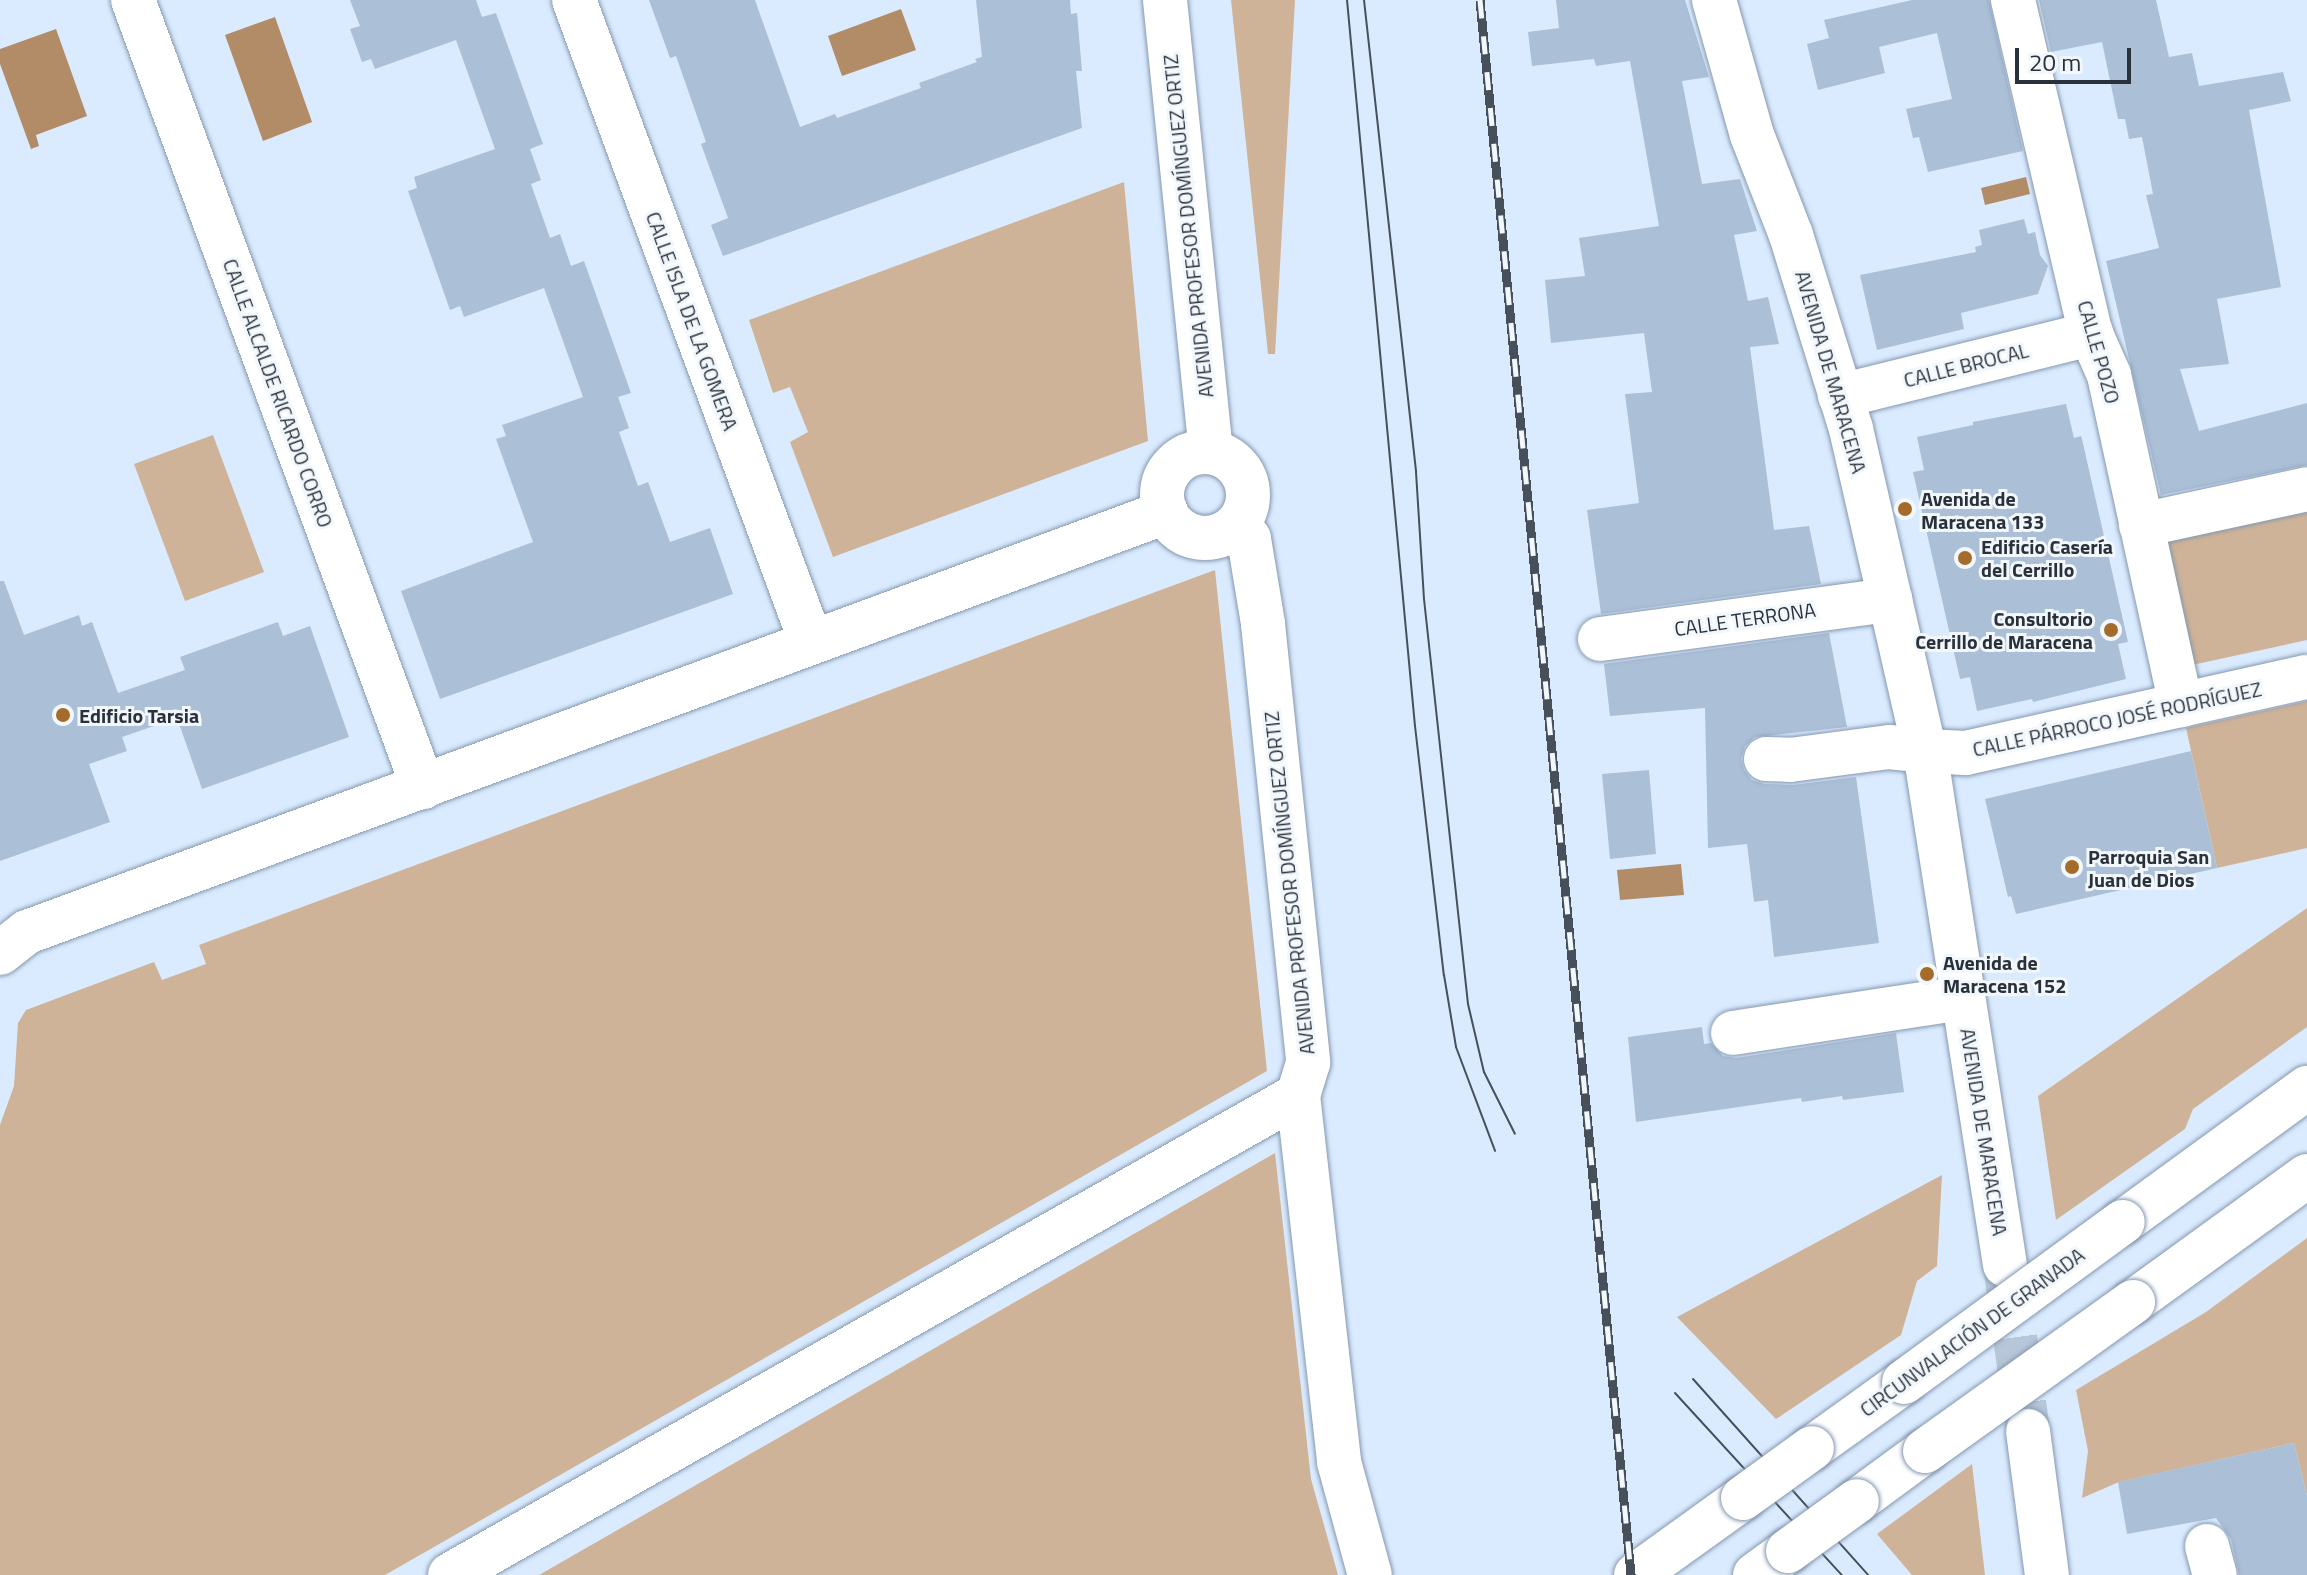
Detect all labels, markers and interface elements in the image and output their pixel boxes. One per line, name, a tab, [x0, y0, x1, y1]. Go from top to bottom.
scale bar	[2019, 32, 2135, 82]
text: 20 m	[2029, 44, 2081, 80]
street label: AVENIDA PROFESOR DOMÍNGUEZ ORTIZ	[1158, 53, 1218, 399]
street label: CALLE ISLA DE LA GOMERA	[641, 208, 743, 434]
street label: CALLE ALCALDE RICARDO CORRO	[218, 256, 338, 530]
street label: AVENIDA DE MARACENA	[1791, 268, 1871, 476]
street label: CALLE POZO	[2073, 298, 2125, 406]
street label: CALLE BROCAL	[1901, 338, 2031, 392]
place label: Avenida de Maracena 133	[1921, 486, 2044, 533]
marker: Avenida de Maracena 133	[1896, 500, 1914, 518]
place label: Edificio Casería del Cerrillo	[1981, 534, 2113, 581]
marker: Edificio Casería del Cerrillo	[1956, 549, 1974, 567]
street label: CALLE TERRONA	[1673, 597, 1817, 641]
place label: Consultorio Cerrillo de Maracena	[1915, 606, 2093, 653]
marker: Consultorio Cerrillo de Maracena	[2100, 619, 2122, 641]
street label: CALLE PÁRROCO JOSÉ RODRÍGUEZ	[1970, 677, 2264, 761]
place label: Edificio Tarsia	[79, 703, 199, 727]
marker: Edificio Tarsia	[54, 706, 72, 724]
street label: AVENIDA PROFESOR DOMÍNGUEZ ORTIZ	[1259, 710, 1319, 1056]
place label: Parroquia San Juan de Dios	[2088, 844, 2209, 891]
marker: Parroquia San Juan de Dios	[2063, 858, 2081, 876]
place label: Avenida de Maracena 152	[1943, 950, 2066, 997]
marker: Avenida de Maracena 152	[1918, 965, 1936, 983]
street label: AVENIDA DE MARACENA	[1956, 1027, 2012, 1237]
street label: CIRCUNVALACIÓN DE GRANADA	[1855, 1243, 2089, 1421]

